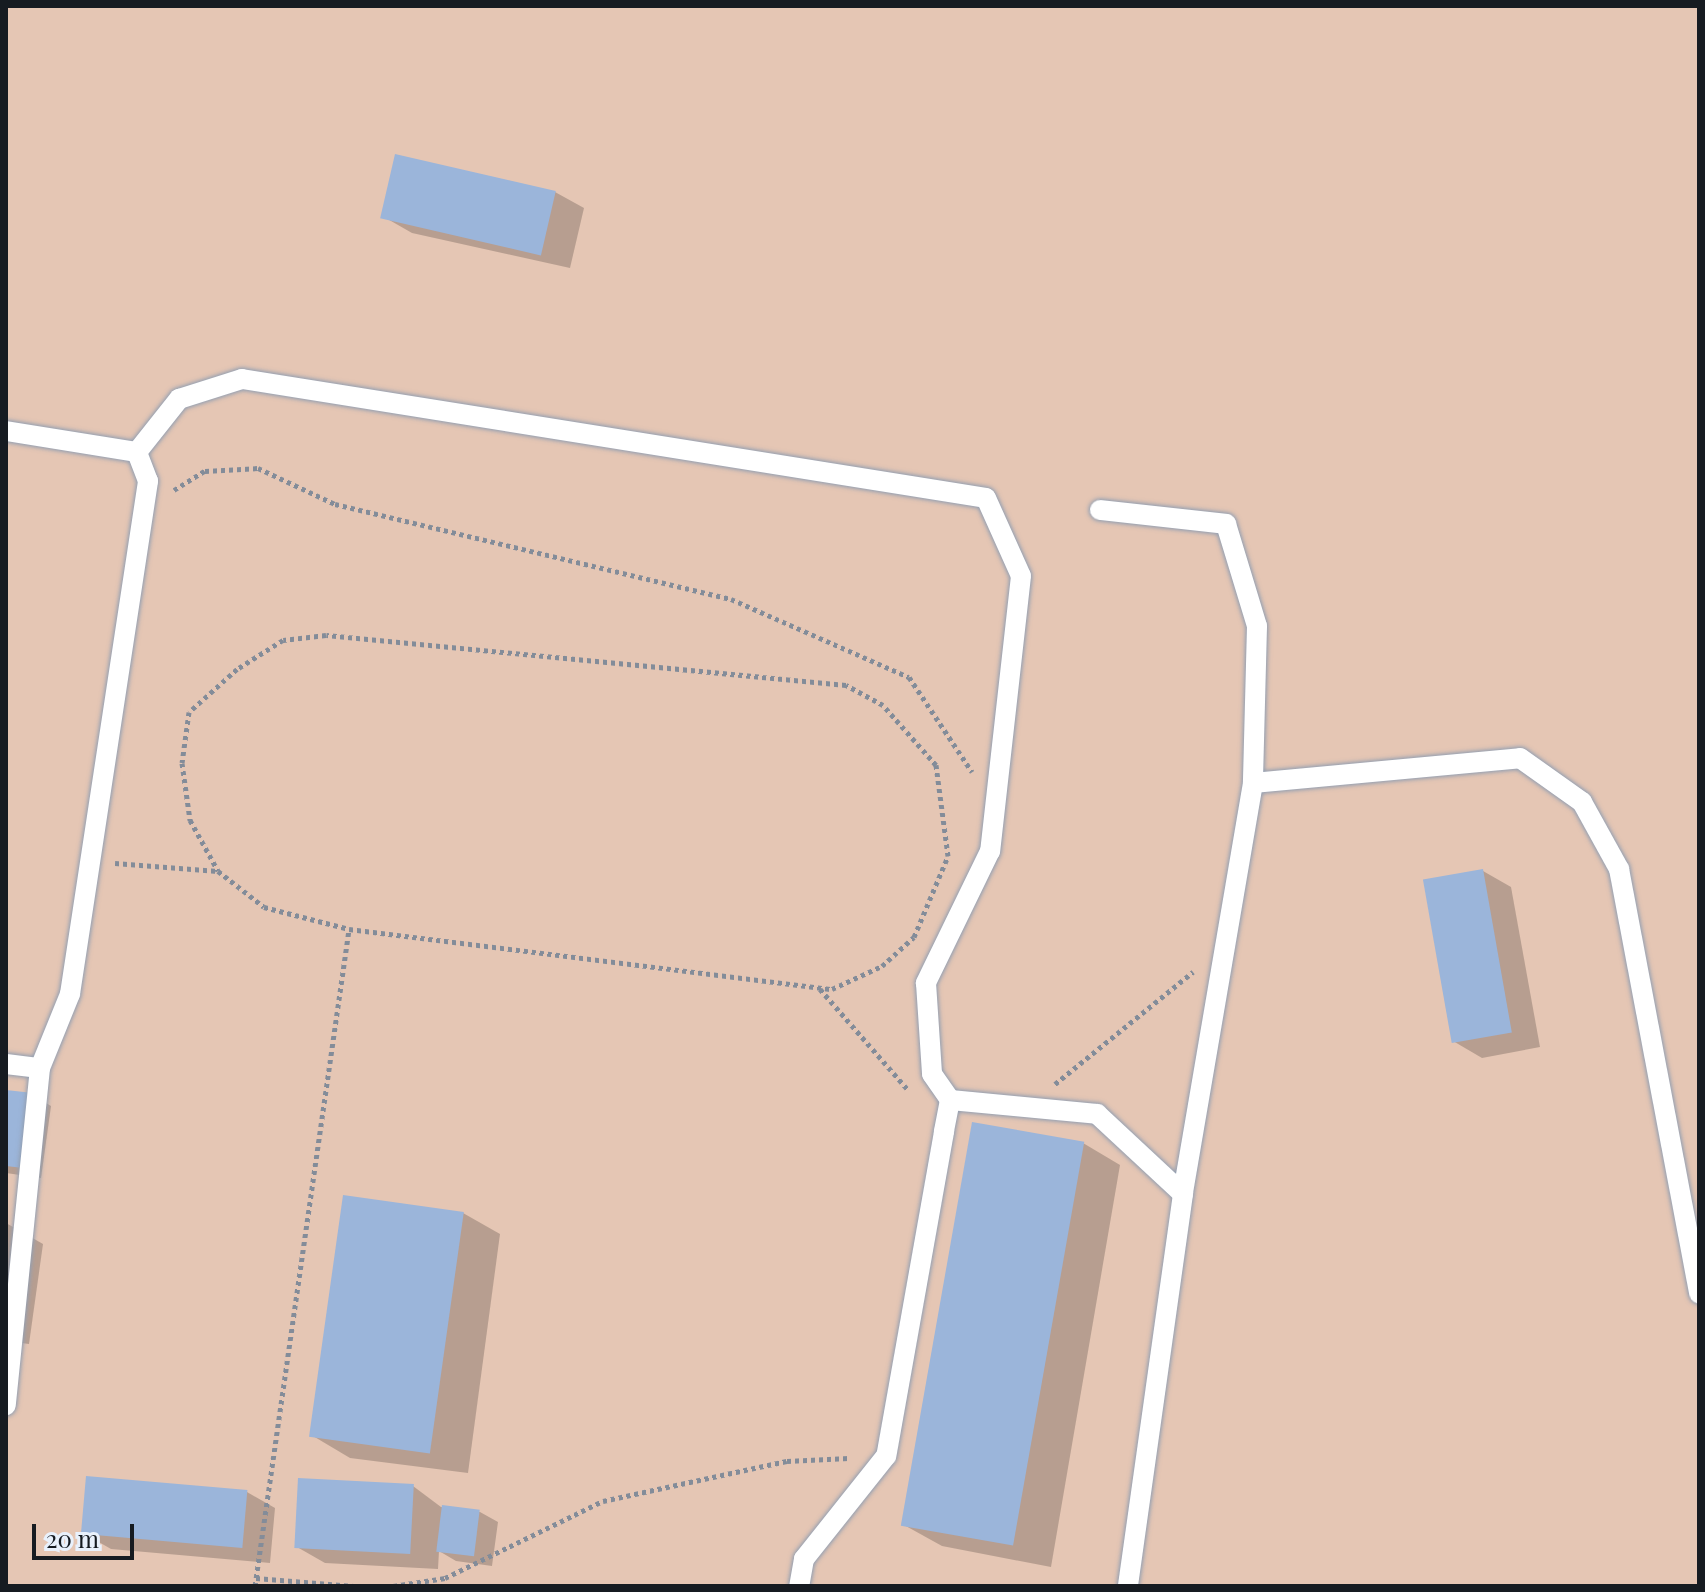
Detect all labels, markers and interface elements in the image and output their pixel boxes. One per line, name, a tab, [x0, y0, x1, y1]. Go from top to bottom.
scale bar	[36, 1508, 138, 1558]
text: 20 m	[46, 1522, 99, 1554]

